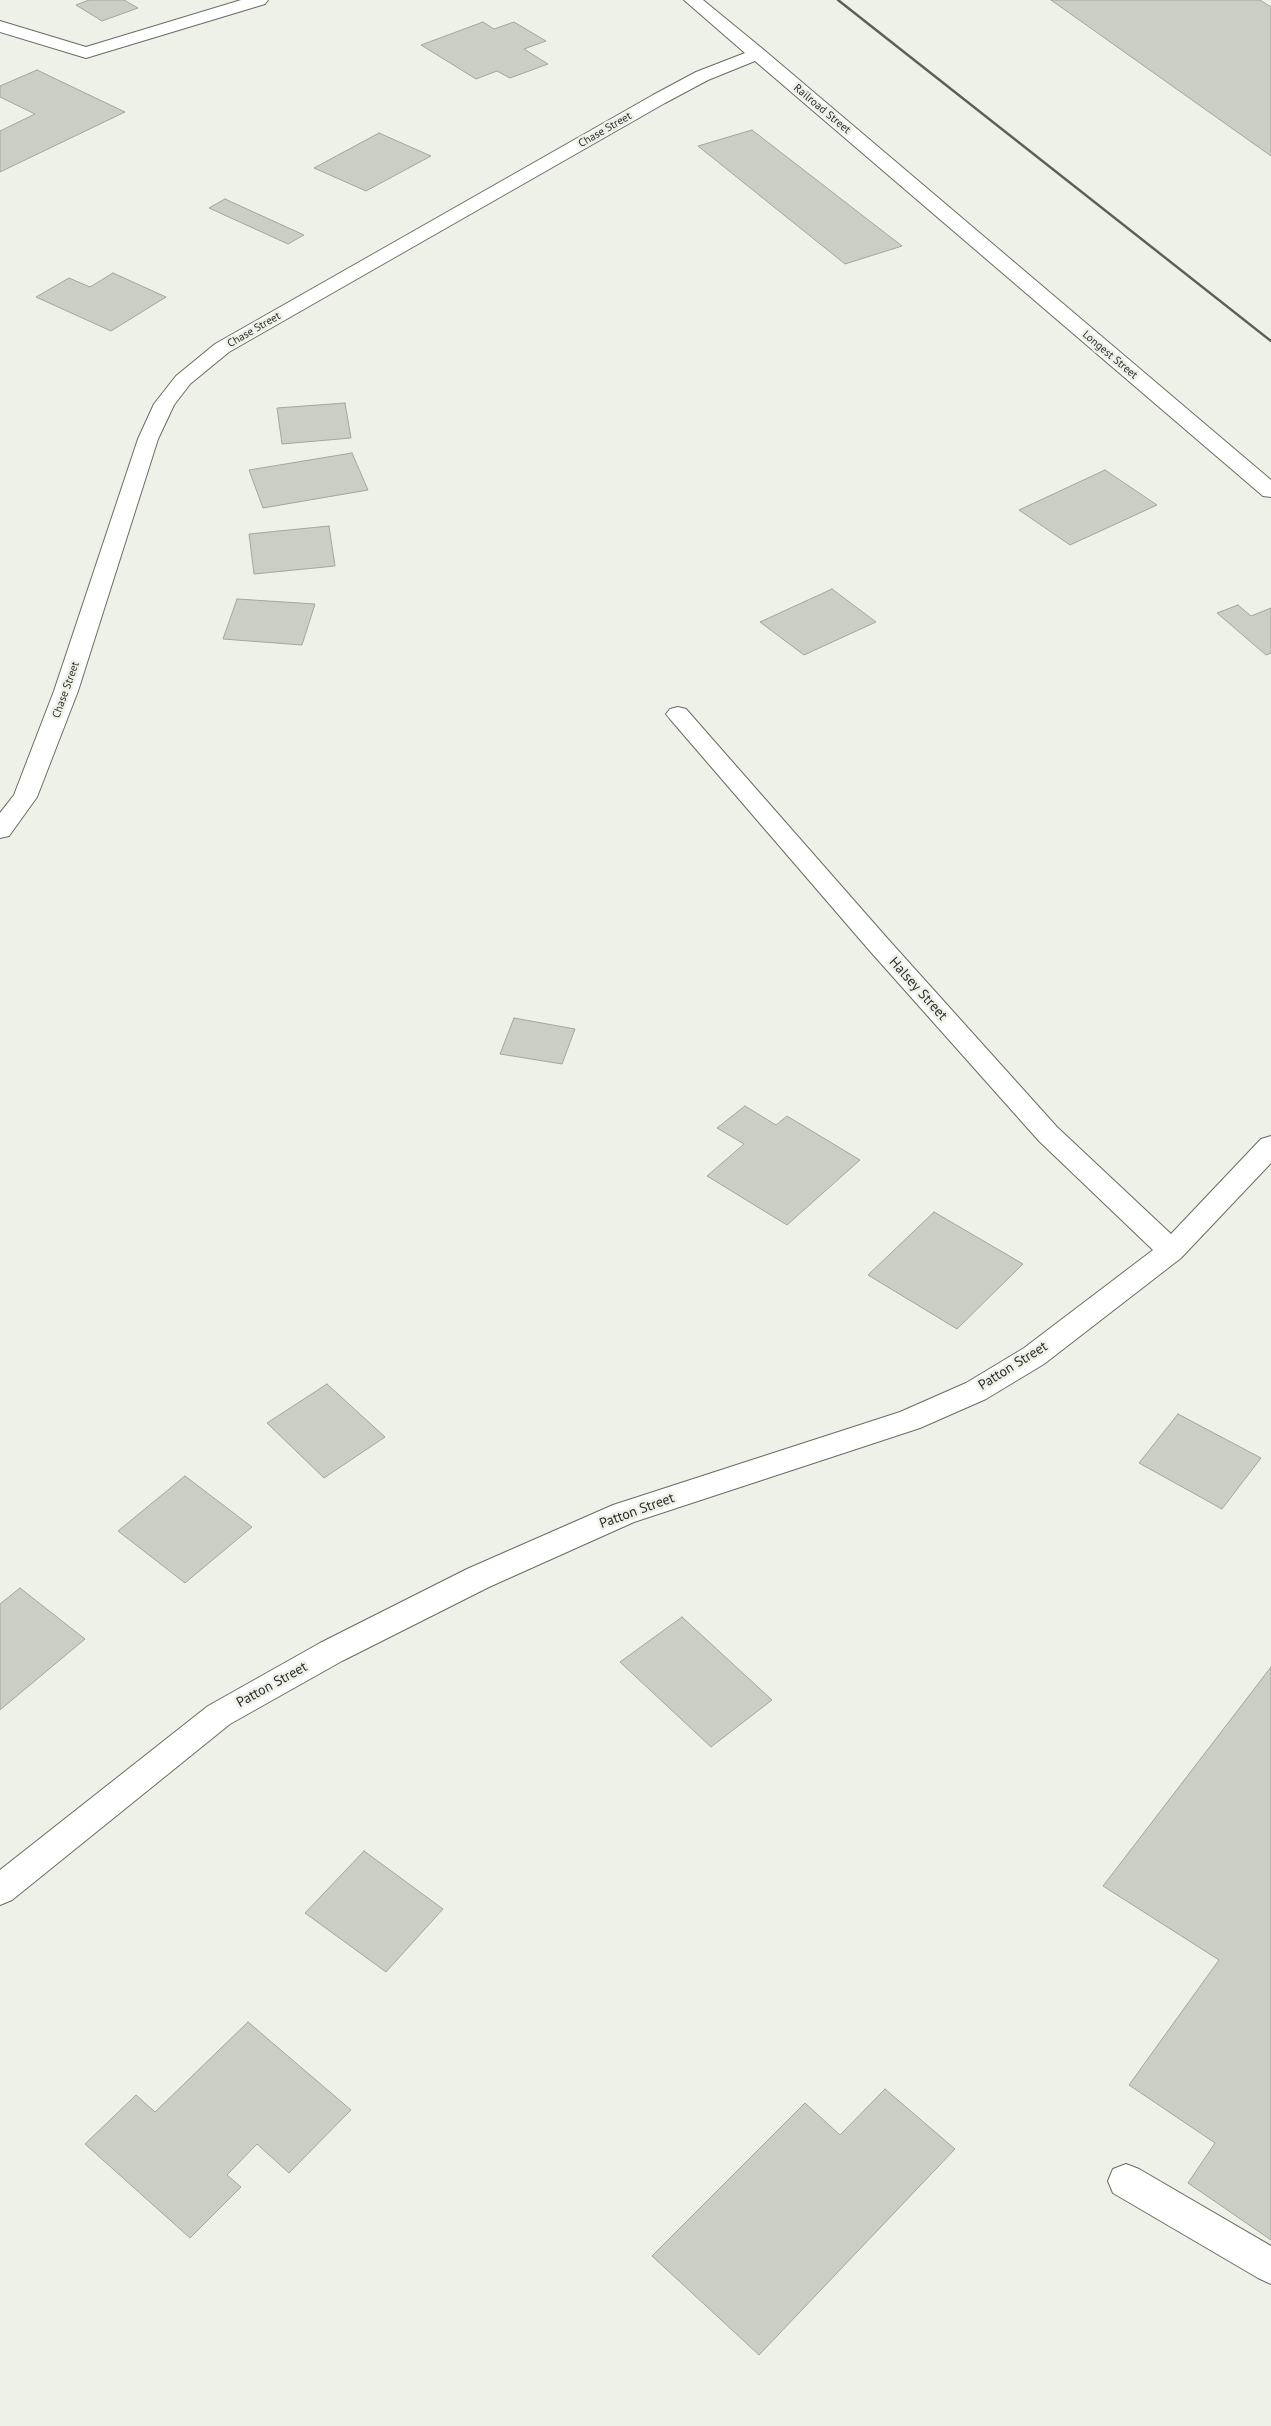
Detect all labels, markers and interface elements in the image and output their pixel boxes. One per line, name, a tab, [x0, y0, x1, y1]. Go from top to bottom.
street label: Railroad Street	[791, 81, 853, 137]
street label: Chase Street	[576, 110, 634, 150]
street label: Chase Street	[225, 310, 283, 350]
street label: Longest Street	[1080, 328, 1140, 382]
street label: Chase Street	[50, 660, 82, 720]
street label: Halsey Street	[885, 954, 951, 1024]
street label: Patton Street	[975, 1338, 1051, 1394]
street label: Patton Street	[597, 1490, 677, 1532]
street label: Patton Street	[234, 1659, 310, 1711]

